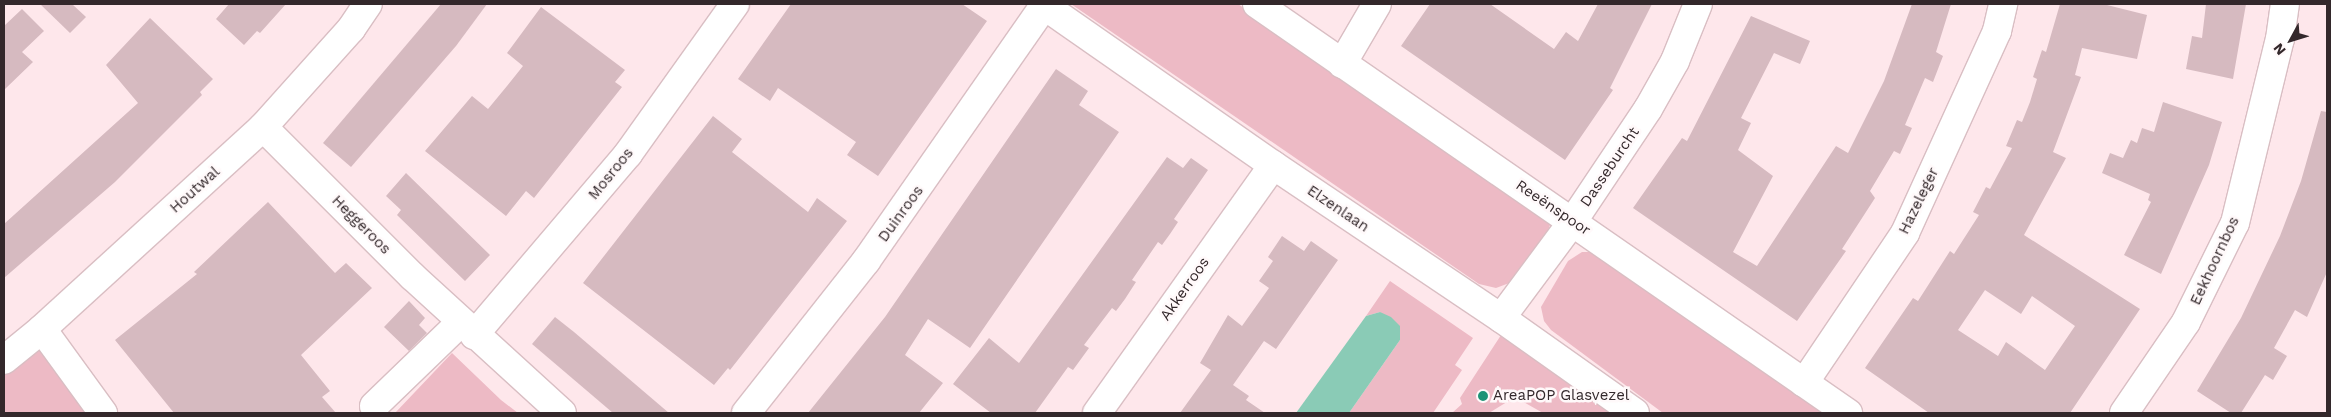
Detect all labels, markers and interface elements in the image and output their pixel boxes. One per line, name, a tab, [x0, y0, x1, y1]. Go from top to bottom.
north arrow	[2266, 15, 2316, 65]
text: N	[2270, 40, 2289, 59]
street label: Dasseburcht	[1577, 124, 1643, 210]
street label: Mosroos	[585, 144, 637, 204]
street label: Houtwal	[166, 163, 224, 217]
street label: Hazeleger	[1895, 165, 1943, 237]
street label: Reeënspoor	[1512, 176, 1594, 240]
street label: Duinroos	[875, 182, 927, 246]
street label: Elzenlaan	[1304, 182, 1372, 236]
street label: Heggeroos	[328, 192, 394, 258]
street label: Eekhoornbos	[2187, 214, 2243, 308]
street label: Akkerroos	[1157, 254, 1213, 324]
place label: AreaPOP Glasvezel	[1493, 387, 1630, 405]
marker: AreaPOP Glasvezel	[1477, 390, 1489, 402]

